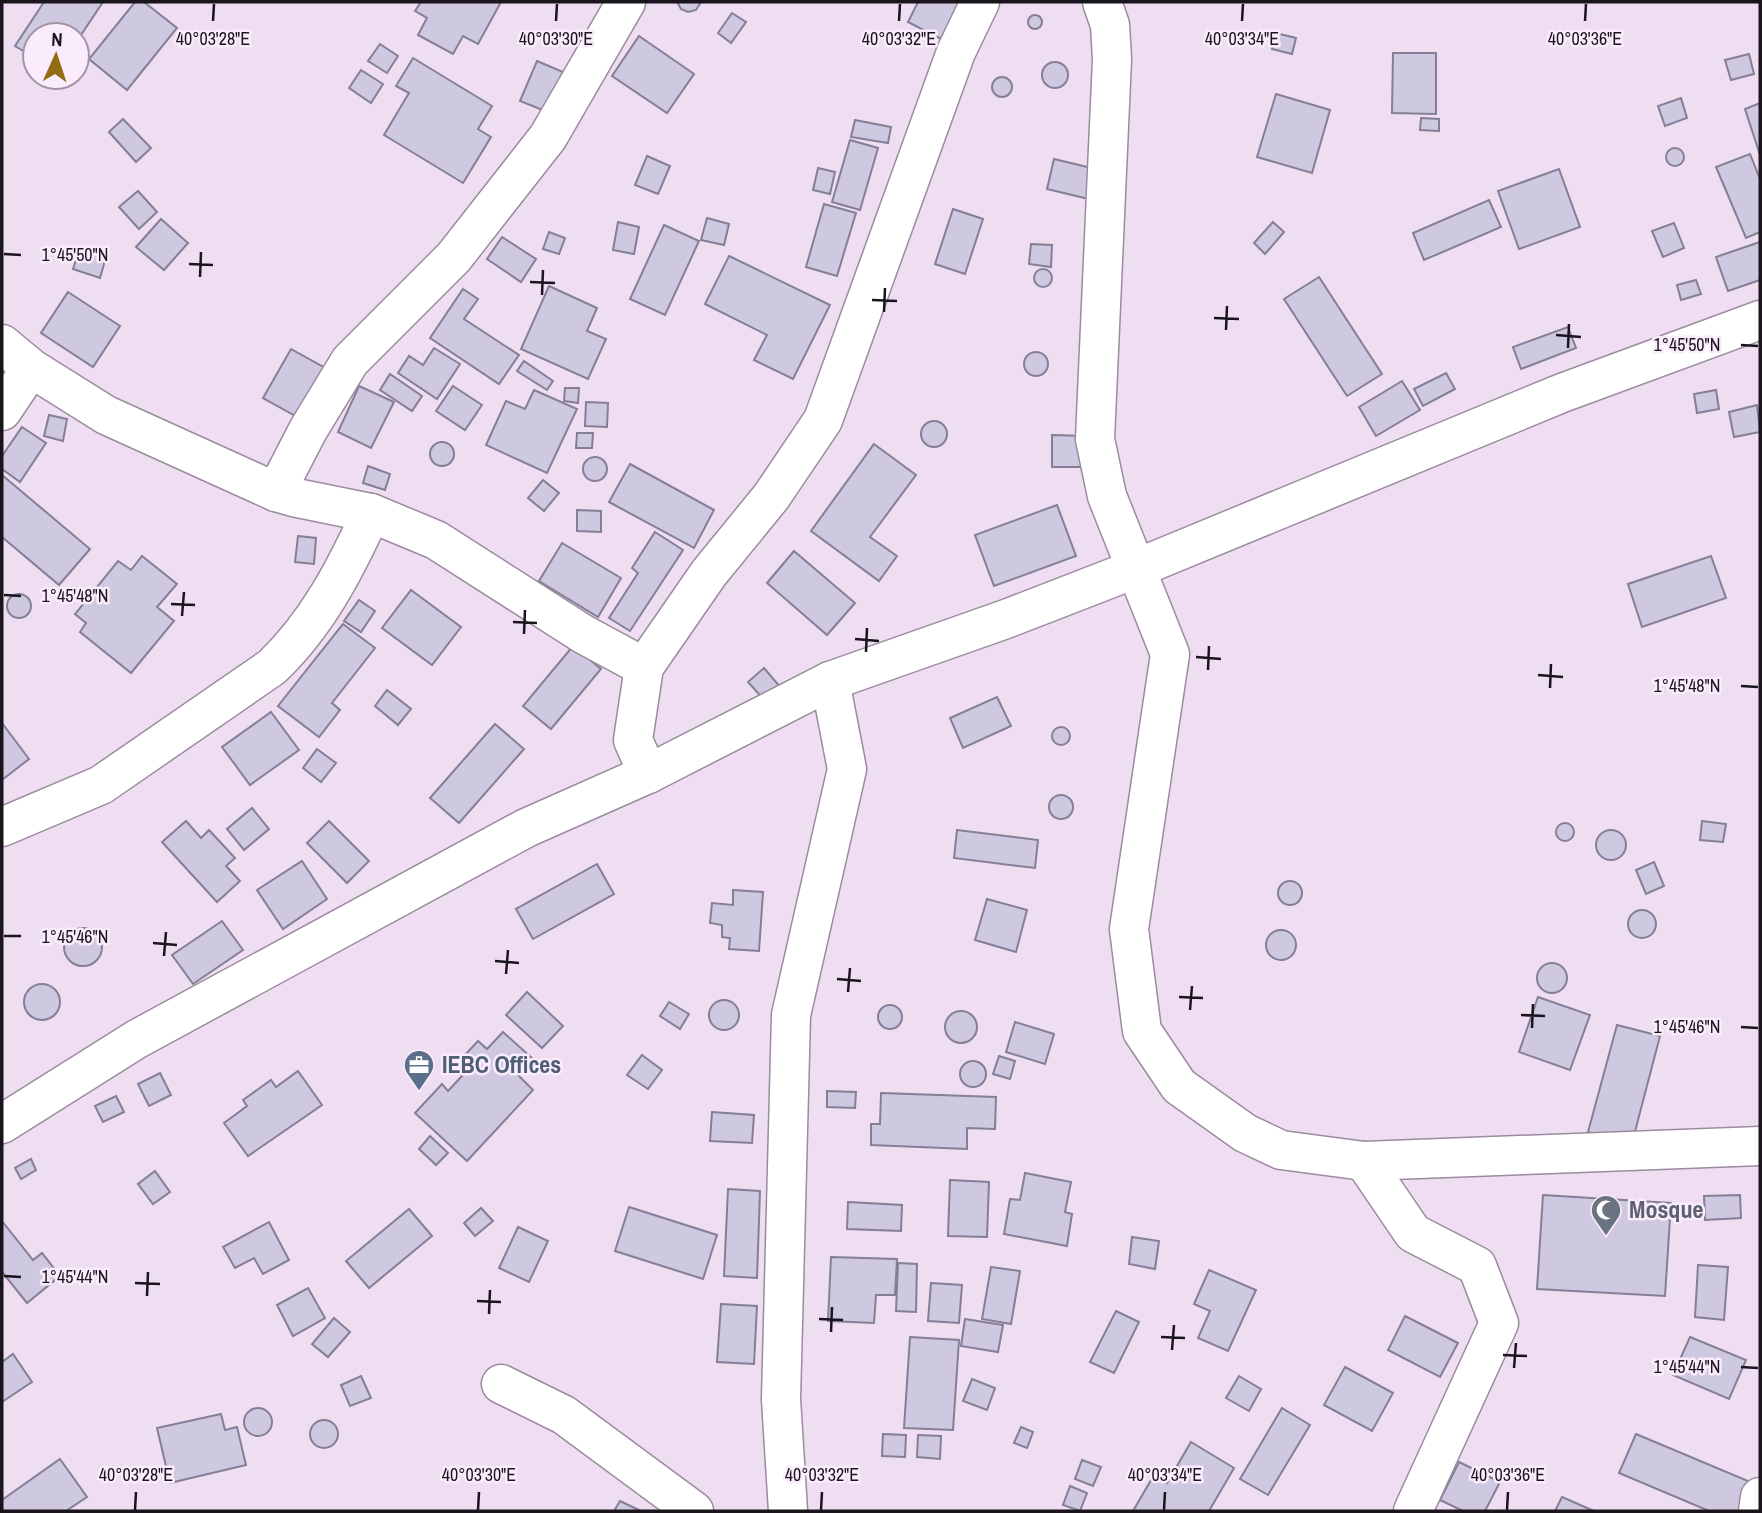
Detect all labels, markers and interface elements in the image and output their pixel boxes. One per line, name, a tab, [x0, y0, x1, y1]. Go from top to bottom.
north arrow	[21, 21, 91, 91]
text: N	[51, 26, 63, 52]
text: 40°03'28"E	[176, 26, 250, 51]
text: 40°03'30"E	[519, 26, 593, 51]
text: 40°03'32"E	[862, 26, 936, 51]
text: 40°03'34"E	[1205, 26, 1279, 51]
text: 40°03'36"E	[1548, 26, 1622, 51]
text: 1°45'50"N	[42, 242, 108, 267]
text: 1°45'50"N	[1654, 332, 1720, 357]
text: 1°45'48"N	[42, 583, 108, 608]
text: 1°45'48"N	[1654, 673, 1720, 698]
text: 1°45'46"N	[42, 924, 108, 949]
text: 1°45'46"N	[1654, 1014, 1720, 1039]
office icon: IEBC Offices	[402, 1048, 436, 1092]
place label: IEBC Offices	[442, 1048, 561, 1080]
mosque icon: Mosque	[1589, 1193, 1623, 1237]
place label: Mosque	[1629, 1193, 1703, 1225]
text: 1°45'44"N	[42, 1264, 108, 1289]
text: 1°45'44"N	[1654, 1354, 1720, 1379]
text: 40°03'28"E	[99, 1462, 173, 1487]
text: 40°03'30"E	[442, 1462, 516, 1487]
text: 40°03'32"E	[785, 1462, 859, 1487]
text: 40°03'34"E	[1128, 1462, 1202, 1487]
text: 40°03'36"E	[1471, 1462, 1545, 1487]

